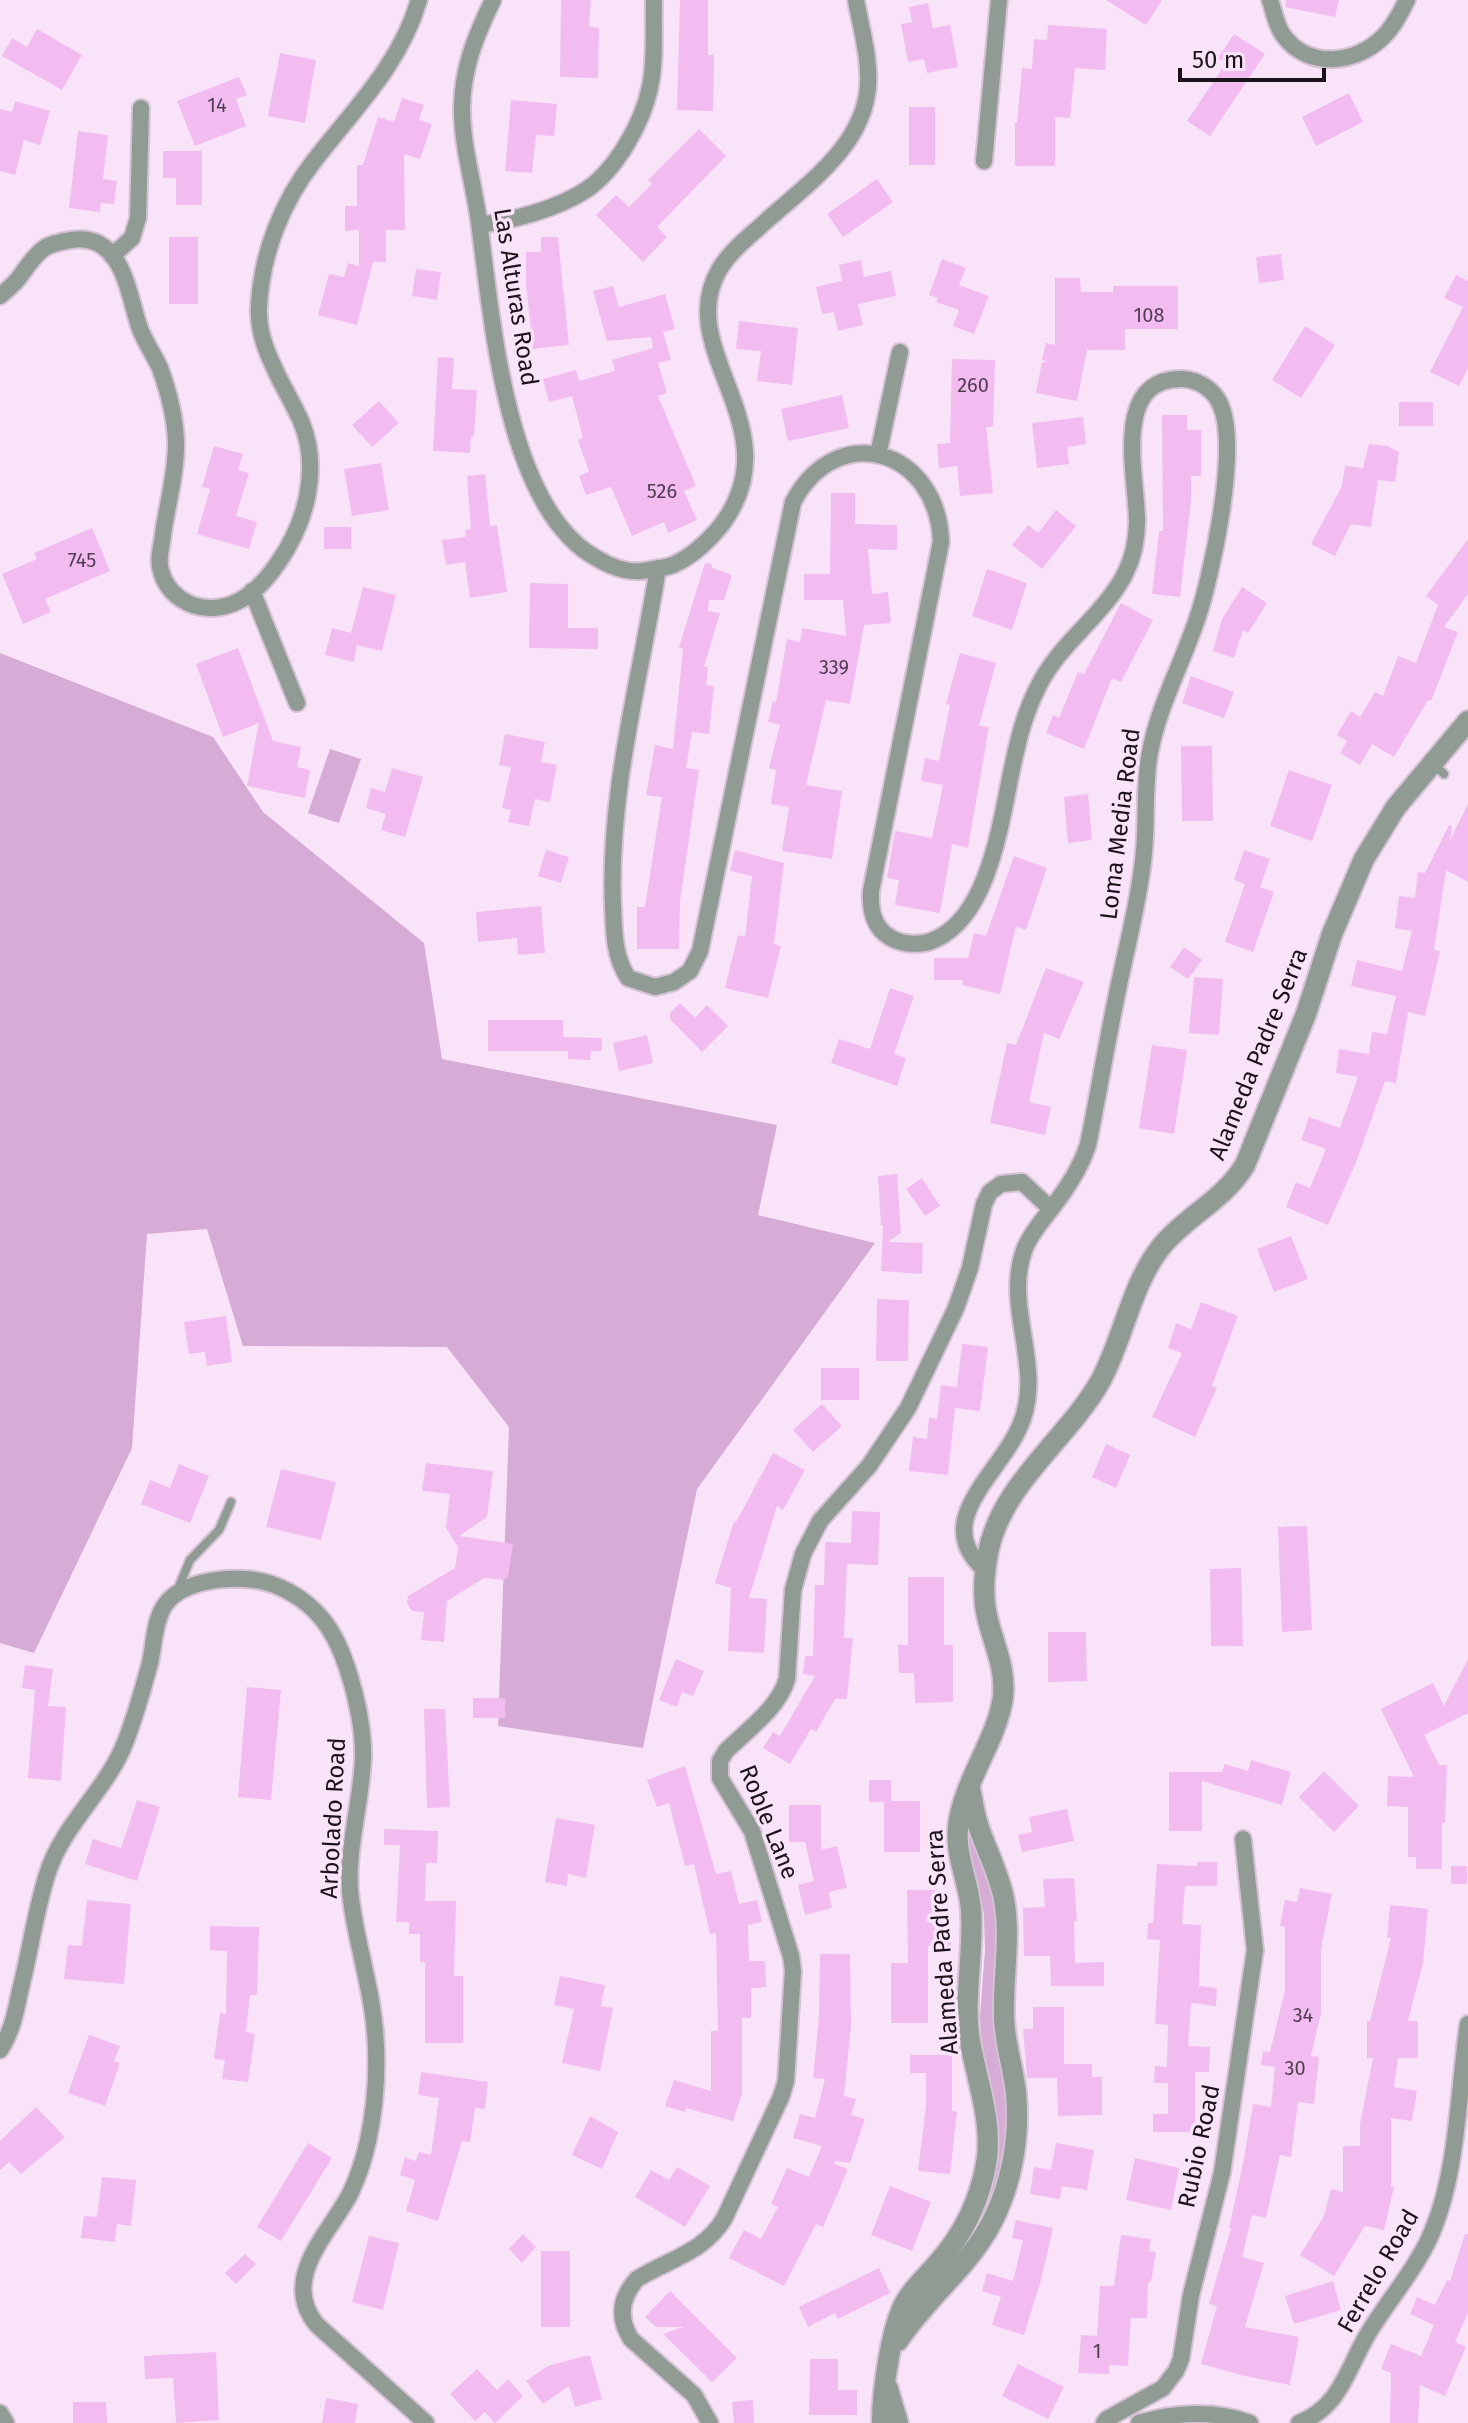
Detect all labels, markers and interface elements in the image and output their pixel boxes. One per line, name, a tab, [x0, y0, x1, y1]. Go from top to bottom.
scale bar	[1180, 32, 1324, 82]
text: 50 m	[1192, 46, 1244, 74]
house number: 14	[207, 93, 227, 117]
street label: Las Alturas Road	[488, 206, 544, 388]
house number: 108	[1134, 303, 1164, 327]
house number: 260	[957, 373, 989, 397]
house number: 526	[647, 479, 677, 503]
house number: 745	[68, 548, 96, 572]
house number: 339	[819, 655, 849, 679]
street label: Loma Media Road	[1094, 727, 1146, 921]
street label: Alameda Padre Serra	[1203, 944, 1313, 1164]
street label: Arbolado Road	[315, 1737, 351, 1899]
street label: Roble Lane	[733, 1761, 805, 1883]
street label: Alameda Padre Serra	[920, 1828, 964, 2056]
house number: 34	[1293, 2003, 1314, 2027]
house number: 30	[1284, 2056, 1306, 2080]
street label: Rubio Road	[1172, 2082, 1226, 2210]
street label: Ferrelo Road	[1331, 2204, 1425, 2338]
house number: 1	[1093, 2339, 1101, 2363]

